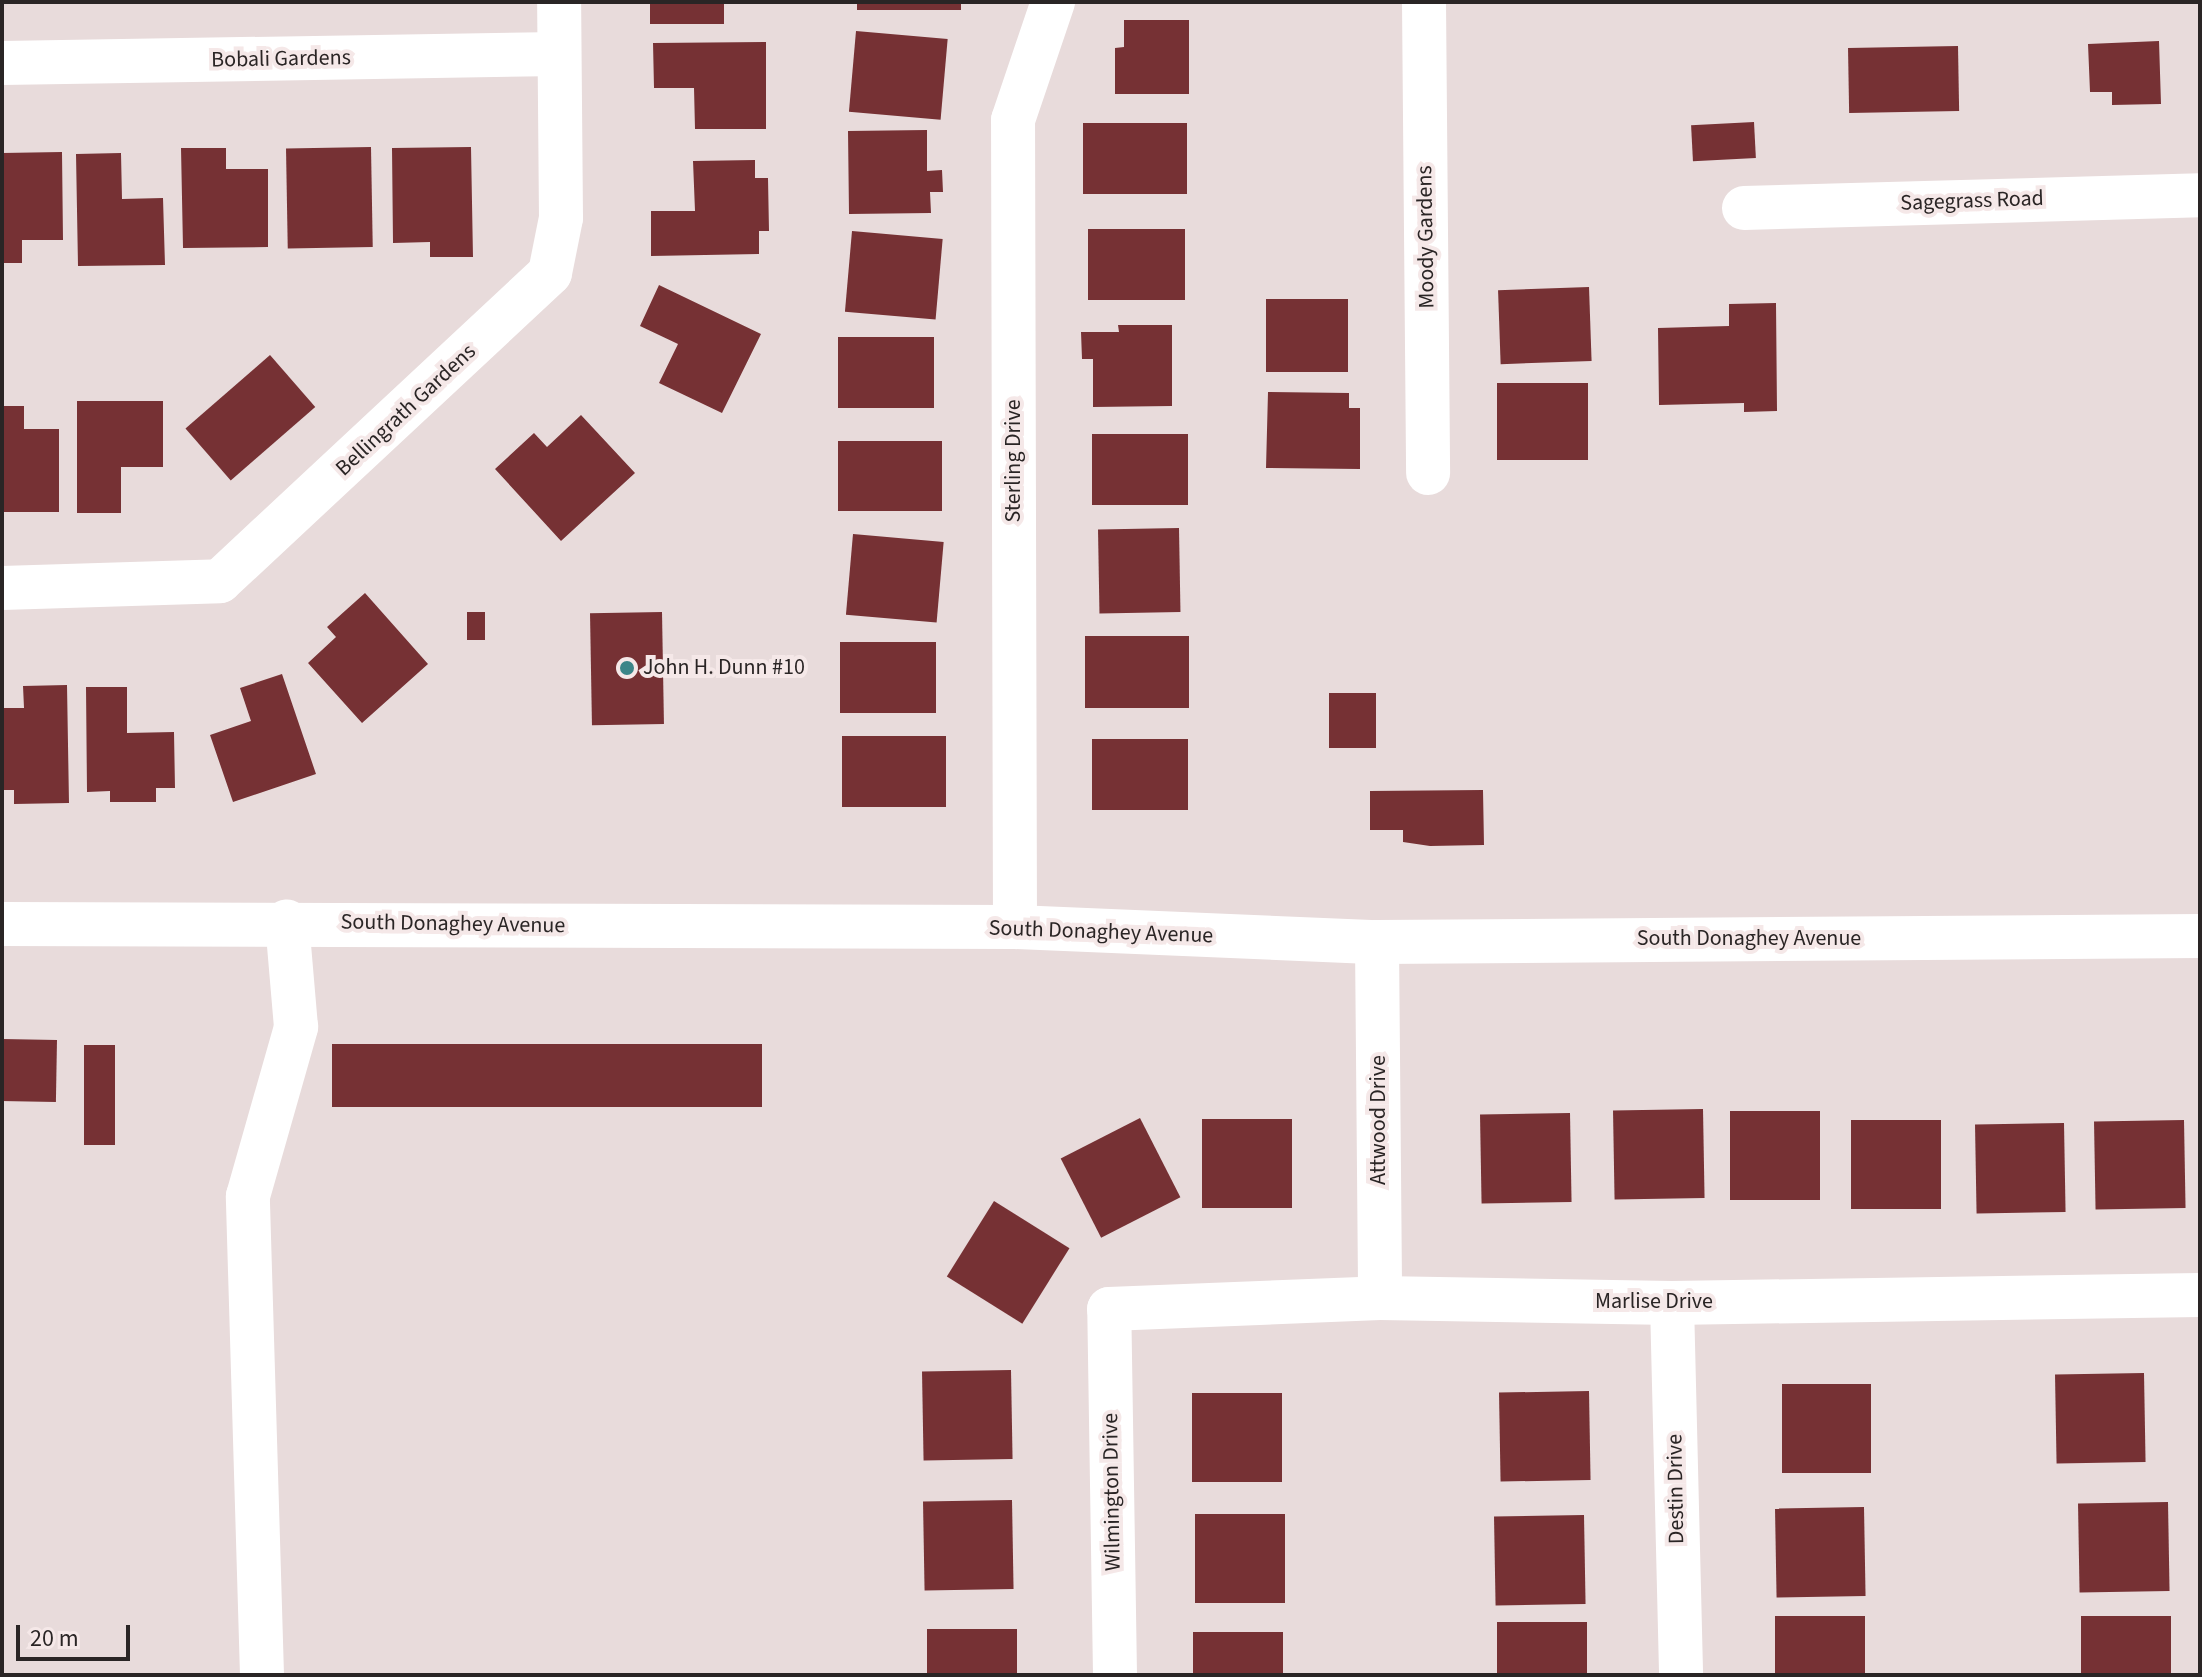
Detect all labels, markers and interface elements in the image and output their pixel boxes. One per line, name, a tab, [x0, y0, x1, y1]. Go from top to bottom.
street label: Bobali Gardens	[211, 45, 351, 73]
street label: Moody Gardens	[1412, 165, 1440, 309]
street label: Sagegrass Road	[1900, 185, 2044, 217]
street label: Bellingrath Gardens	[331, 338, 481, 482]
street label: Sterling Drive	[1001, 399, 1027, 523]
place label: John H. Dunn #10	[643, 655, 805, 681]
marker: John H. Dunn #10	[618, 659, 636, 677]
street label: South Donaghey Avenue	[340, 909, 566, 939]
street label: South Donaghey Avenue	[988, 915, 1214, 949]
street label: South Donaghey Avenue	[1637, 926, 1861, 952]
street label: Attwood Drive	[1366, 1055, 1392, 1185]
street label: Marlise Drive	[1595, 1289, 1713, 1315]
street label: Wilmington Drive	[1097, 1413, 1127, 1571]
street label: Destin Drive	[1662, 1434, 1690, 1544]
scale bar	[20, 1609, 134, 1659]
text: 20 m	[30, 1621, 79, 1656]

